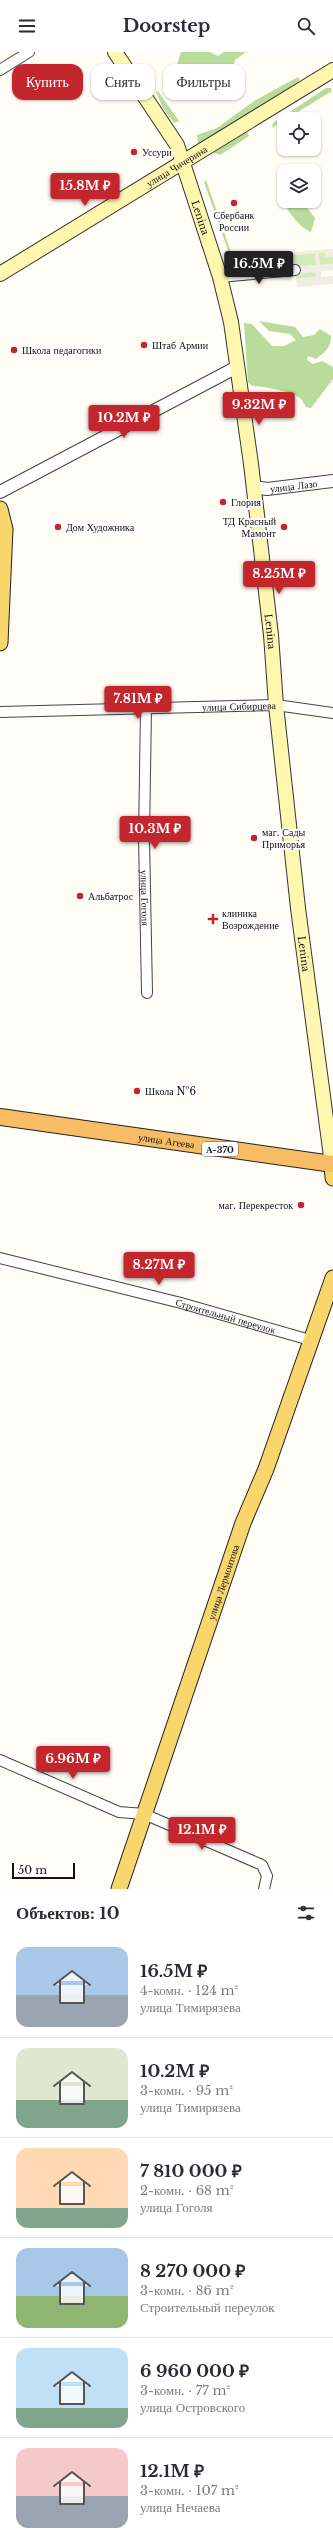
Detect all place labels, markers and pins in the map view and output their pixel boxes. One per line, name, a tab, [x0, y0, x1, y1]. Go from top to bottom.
place label: Уссури	[142, 146, 173, 159]
marker: Уссури	[129, 147, 139, 157]
pin: 15.8M ₽	[48, 173, 122, 207]
marker: Сбербанк России	[229, 198, 239, 208]
place label: Сбербанк России	[214, 209, 255, 234]
pin: 16.5M ₽	[222, 251, 296, 285]
place label: Штаб Армии	[152, 339, 209, 352]
marker: Штаб Армии	[139, 340, 149, 350]
place label: Школа педагогики	[22, 344, 102, 357]
marker: Школа педагогики	[9, 345, 19, 355]
pin: 9.32M ₽	[222, 392, 296, 426]
pin: 10.2M ₽	[87, 405, 161, 439]
place label: Глория	[231, 496, 261, 509]
marker: Глория	[218, 497, 228, 507]
place label: ТД Красный Мамонт	[223, 515, 277, 540]
place label: Дом Художника	[66, 521, 135, 534]
marker: Дом Художника	[53, 522, 63, 532]
marker: ТД Красный Мамонт	[279, 522, 289, 532]
pin: 8.25M ₽	[242, 561, 316, 595]
pin: 7.81M ₽	[101, 686, 175, 720]
pin: 10.3M ₽	[118, 816, 192, 850]
place label: маг. Сады Приморья	[262, 826, 306, 851]
marker: маг. Сады Приморья	[249, 833, 259, 843]
place label: Альбатрос	[88, 890, 134, 903]
marker: Альбатрос	[75, 891, 85, 901]
place label: клиника Возрождение	[222, 907, 280, 932]
marker: клиника Возрождение	[207, 913, 219, 925]
place label: Школа №6	[145, 1085, 196, 1098]
marker: Школа №6	[132, 1086, 142, 1096]
place label: маг. Перекресток	[219, 1199, 293, 1212]
marker: маг. Перекресток	[296, 1200, 306, 1210]
pin: 8.27M ₽	[122, 1252, 196, 1286]
pin: 6.96M ₽	[36, 1746, 110, 1780]
pin: 12.1M ₽	[165, 1817, 239, 1851]

